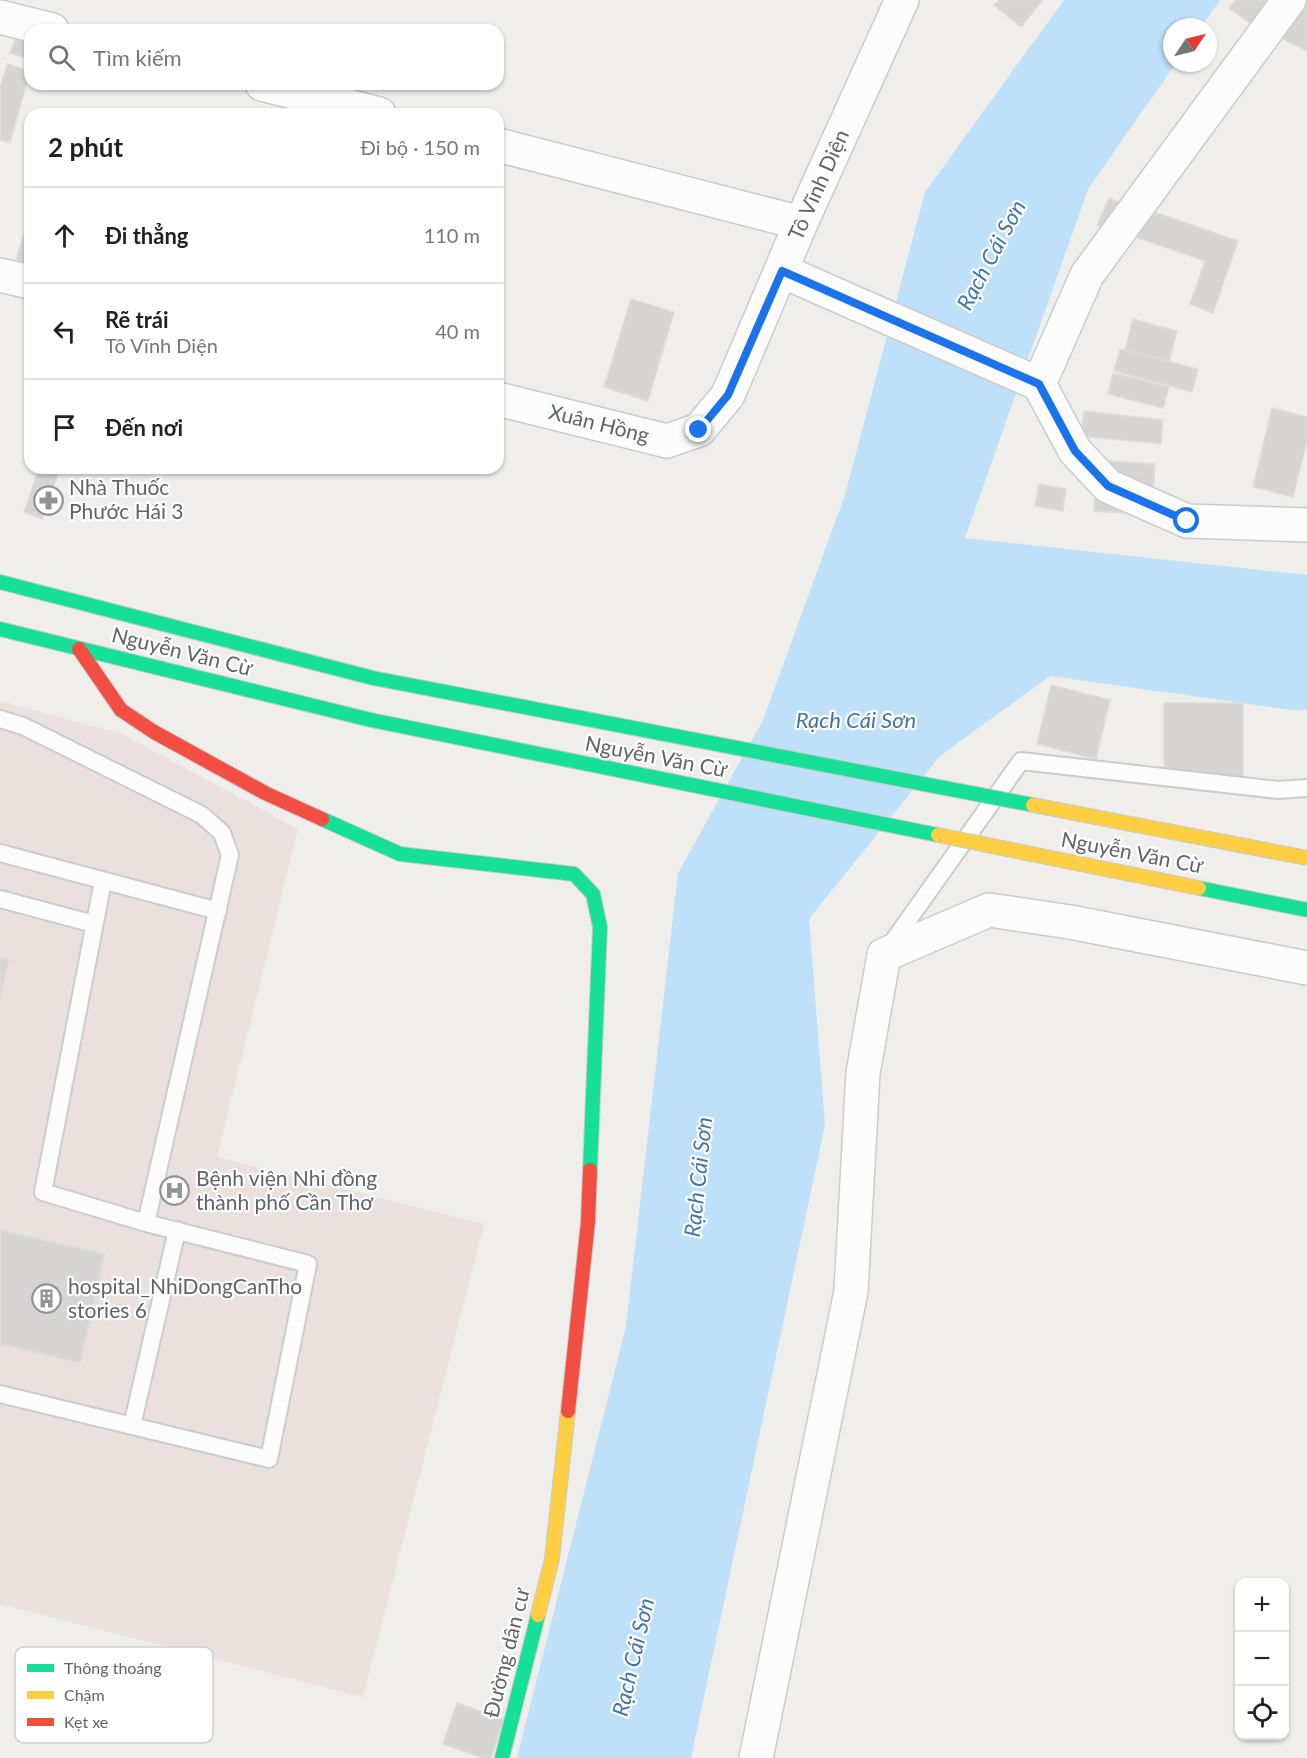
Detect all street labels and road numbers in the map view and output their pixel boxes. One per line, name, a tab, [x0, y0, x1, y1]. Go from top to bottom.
street label: Tô Vĩnh Diện	[782, 125, 853, 244]
street label: Xuân Hồng	[547, 398, 652, 447]
street label: Nguyễn Văn Cừ	[110, 621, 256, 680]
street label: Nguyễn Văn Cừ	[583, 730, 730, 782]
street label: Nguyễn Văn Cừ	[1059, 826, 1206, 878]
street label: Đường dân cư	[477, 1585, 534, 1720]

